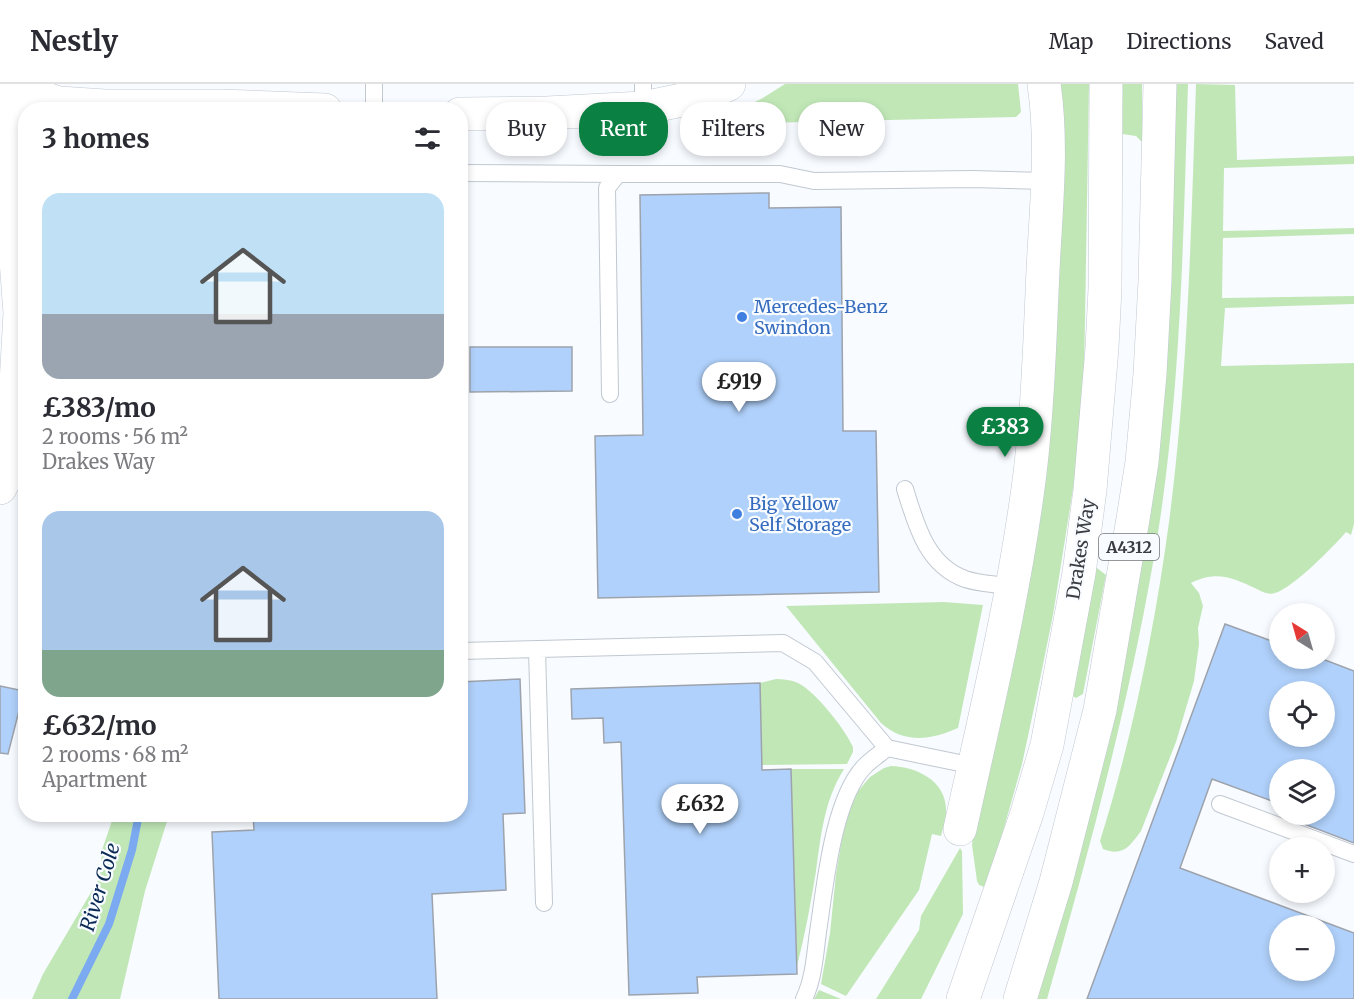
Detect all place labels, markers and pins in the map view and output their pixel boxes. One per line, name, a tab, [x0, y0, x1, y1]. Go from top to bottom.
place label: Mercedes-Benz Swindon	[754, 295, 888, 339]
marker: Mercedes-Benz Swindon	[735, 310, 749, 324]
pin: £919	[703, 362, 775, 413]
pin: £383	[969, 407, 1041, 458]
place label: Big Yellow Self Storage	[749, 492, 851, 536]
marker: Big Yellow Self Storage	[730, 507, 744, 521]
pin: £632	[664, 784, 736, 835]

